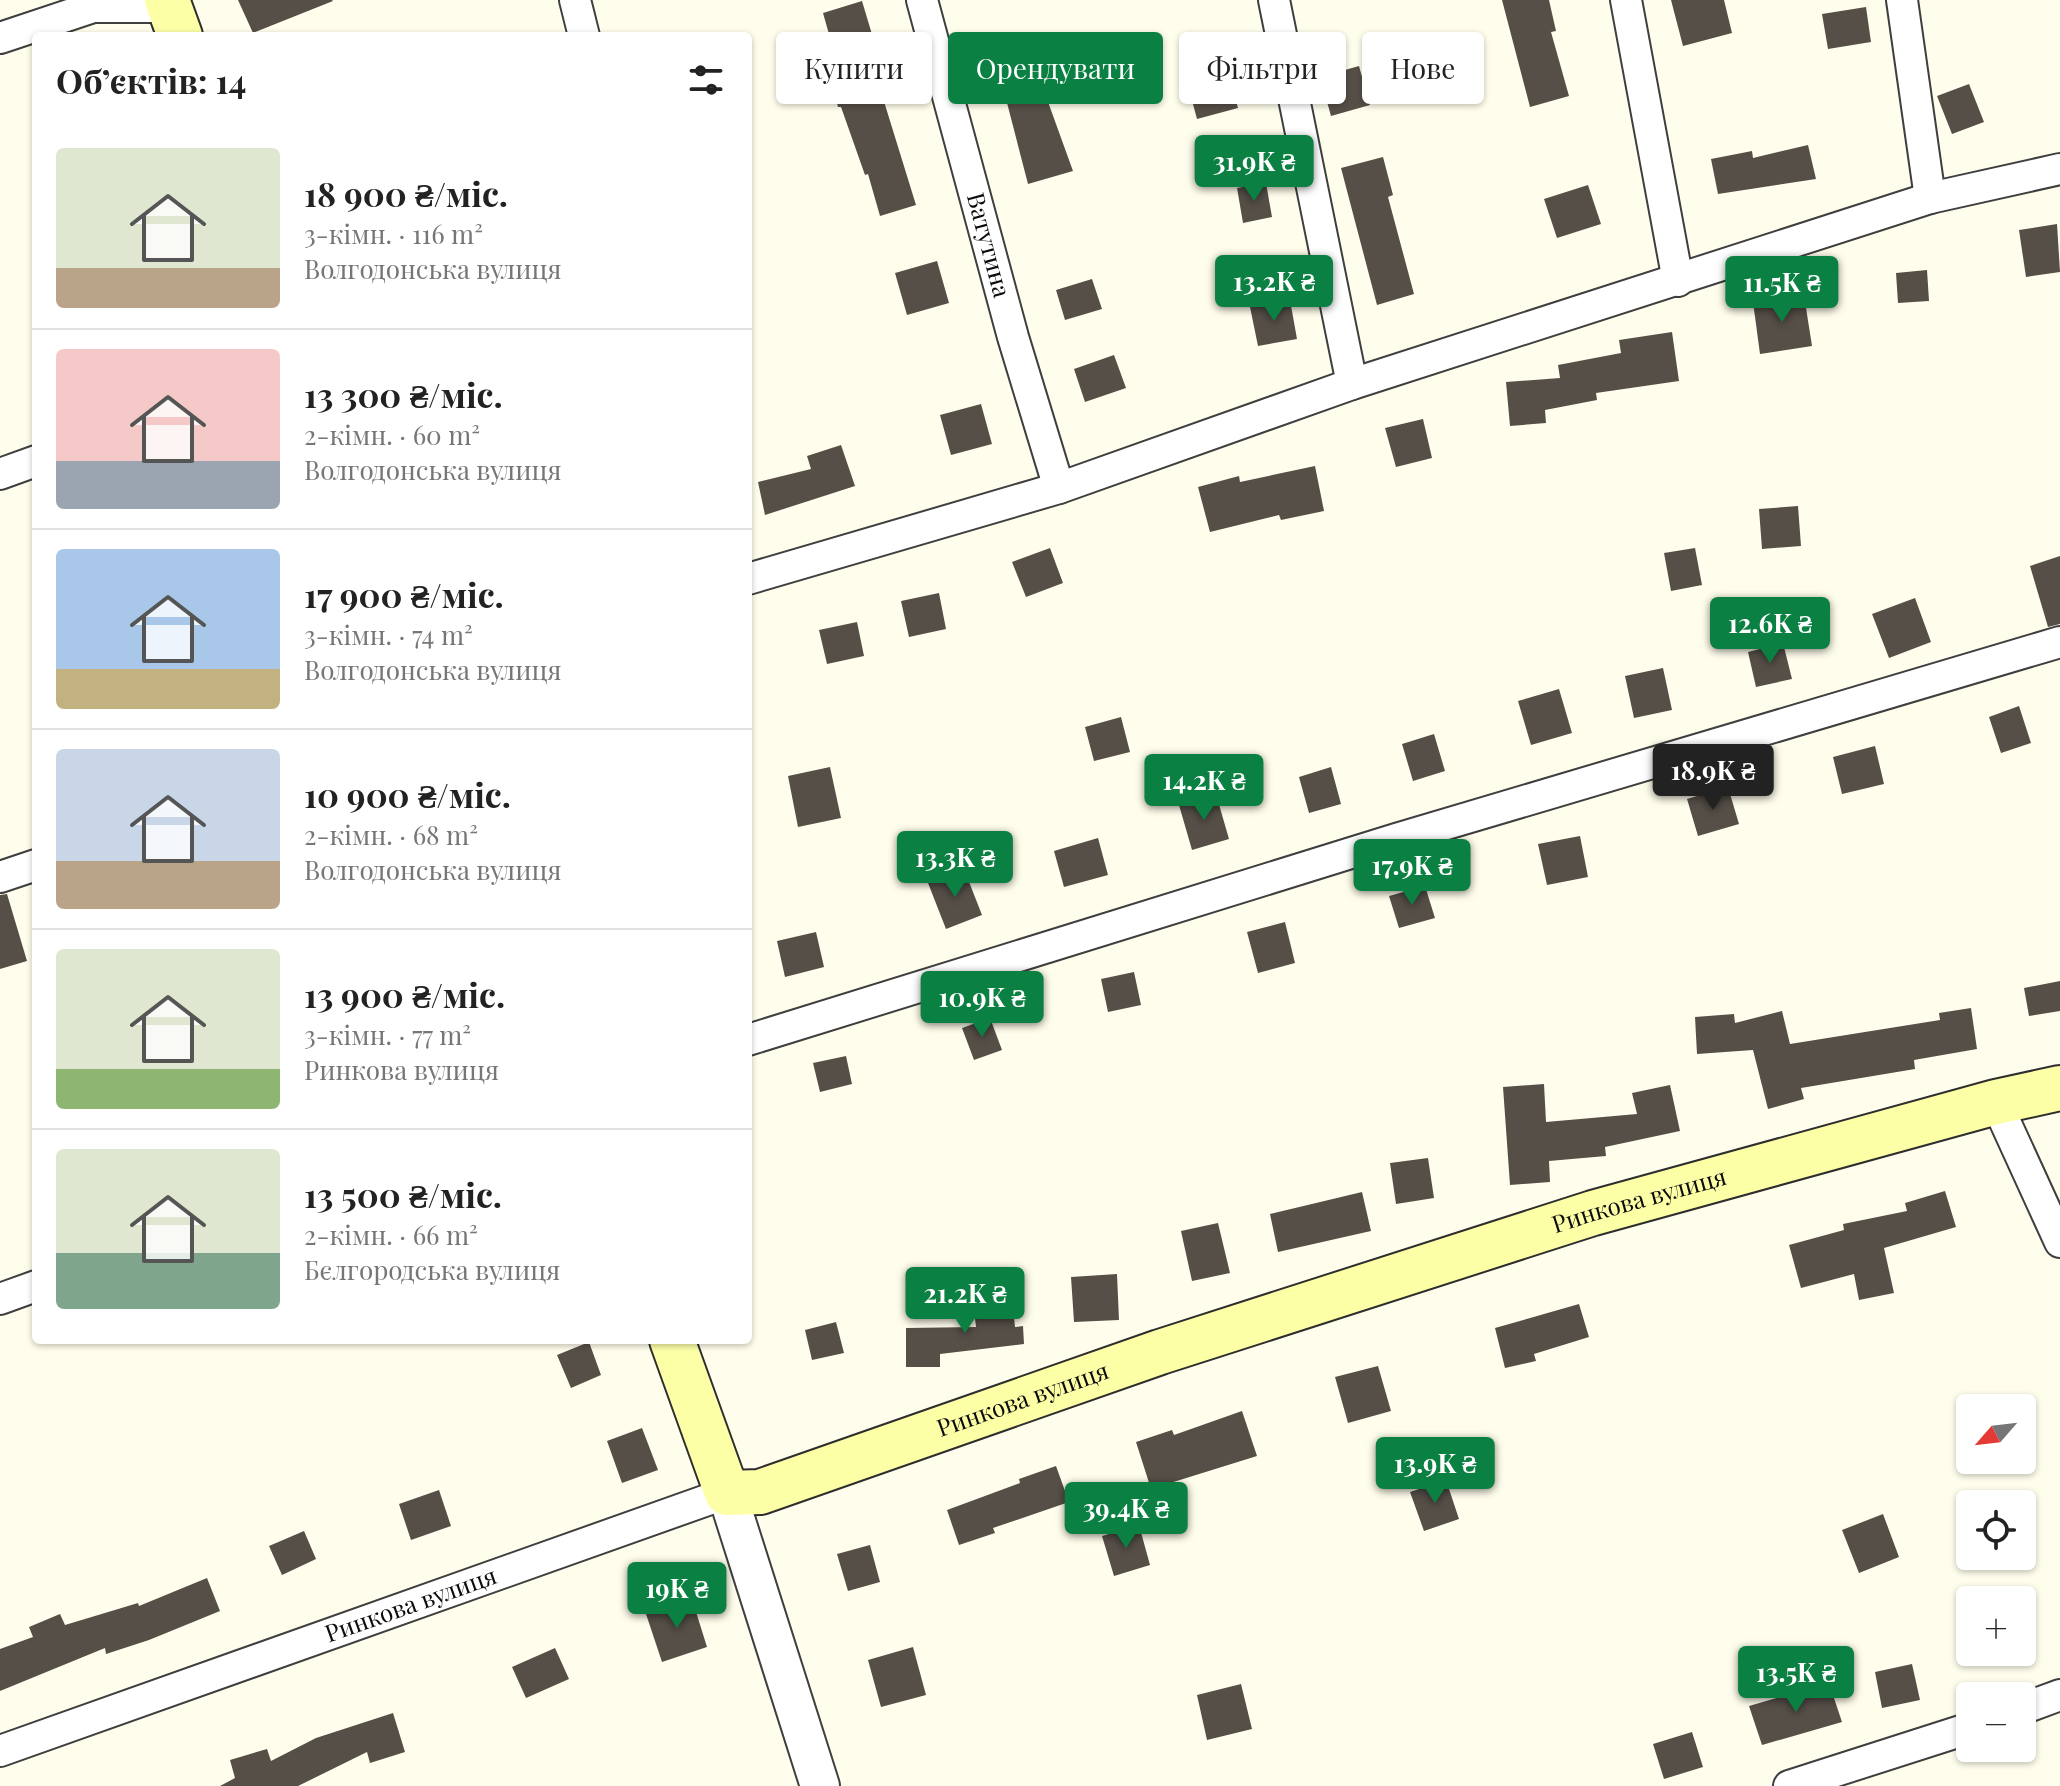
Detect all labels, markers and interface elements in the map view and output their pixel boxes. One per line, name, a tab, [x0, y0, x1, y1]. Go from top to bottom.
chip: Купити	[776, 32, 932, 104]
chip: Орендувати	[948, 32, 1163, 104]
chip: Фільтри	[1179, 32, 1346, 104]
chip: Нове	[1362, 32, 1484, 104]
text: Об’єктів: 14	[56, 57, 246, 103]
icon: filters	[684, 58, 728, 102]
pin: 31.9K ₴	[1180, 135, 1328, 203]
text: 31.9K ₴	[1213, 143, 1295, 178]
text: 18 900 ₴/міс.	[304, 170, 508, 216]
icon: home	[120, 180, 216, 276]
street label: Ватутина	[961, 189, 1020, 301]
text: 3-кімн. · 116 m²	[304, 216, 483, 251]
text: Волгодонська вулиця	[304, 251, 561, 286]
pin: 13.2K ₴	[1200, 255, 1348, 323]
pin: 11.5K ₴	[1708, 256, 1856, 324]
text: 13.2K ₴	[1233, 263, 1315, 298]
text: 11.5K ₴	[1743, 264, 1821, 299]
text: 13 300 ₴/міс.	[304, 371, 503, 417]
icon: home	[120, 381, 216, 477]
text: 2-кімн. · 60 m²	[304, 417, 480, 452]
text: Волгодонська вулиця	[304, 452, 561, 487]
text: 17 900 ₴/міс.	[304, 571, 504, 617]
icon: home	[120, 581, 216, 677]
pin: 12.6K ₴	[1696, 597, 1844, 665]
text: 12.6K ₴	[1728, 605, 1812, 640]
text: 3-кімн. · 74 m²	[304, 617, 473, 652]
text: Волгодонська вулиця	[304, 652, 561, 687]
pin: 18.9K ₴	[1639, 744, 1787, 812]
text: 18.9K ₴	[1671, 752, 1755, 787]
pin: 14.2K ₴	[1130, 754, 1278, 822]
text: 14.2K ₴	[1162, 762, 1246, 797]
text: 10 900 ₴/міс.	[304, 771, 511, 817]
icon: home	[120, 781, 216, 877]
text: 2-кімн. · 68 m²	[304, 817, 478, 852]
pin: 13.3K ₴	[881, 831, 1029, 899]
text: 13.3K ₴	[915, 839, 995, 874]
pin: 17.9K ₴	[1338, 839, 1486, 907]
text: 17.9K ₴	[1372, 847, 1452, 882]
text: Волгодонська вулиця	[304, 852, 561, 887]
text: 13 900 ₴/міс.	[304, 971, 505, 1017]
pin: 10.9K ₴	[908, 971, 1056, 1039]
text: 10.9K ₴	[939, 979, 1025, 1014]
icon: home	[120, 981, 216, 1077]
text: 3-кімн. · 77 m²	[304, 1017, 471, 1052]
text: Ринкова вулиця	[304, 1052, 499, 1087]
street label: Ринкова вулиця	[1547, 1159, 1730, 1239]
text: 13 500 ₴/міс.	[304, 1171, 502, 1217]
icon: home	[120, 1181, 216, 1277]
text: 2-кімн. · 66 m²	[304, 1217, 478, 1252]
text: Бєлгородська вулиця	[304, 1252, 560, 1287]
pin: 21.2K ₴	[891, 1267, 1039, 1335]
text: 21.2K ₴	[923, 1275, 1007, 1310]
street label: Ринкова вулиця	[932, 1353, 1112, 1443]
north arrow	[1956, 1394, 2036, 1474]
map controls	[1956, 1394, 2036, 1762]
pin: 13.9K ₴	[1361, 1437, 1509, 1505]
text: 13.9K ₴	[1394, 1445, 1476, 1480]
pin: 39.4K ₴	[1052, 1482, 1200, 1550]
text: 39.4K ₴	[1083, 1490, 1169, 1525]
button: locate	[1956, 1490, 2036, 1570]
street label: Ринкова вулиця	[320, 1558, 500, 1648]
pin: 19K ₴	[621, 1562, 733, 1630]
text: 19K ₴	[645, 1570, 709, 1605]
button: +	[1956, 1586, 2036, 1666]
pin: 13.5K ₴	[1722, 1646, 1870, 1714]
text: 13.5K ₴	[1756, 1654, 1836, 1689]
button: −	[1956, 1682, 2036, 1762]

